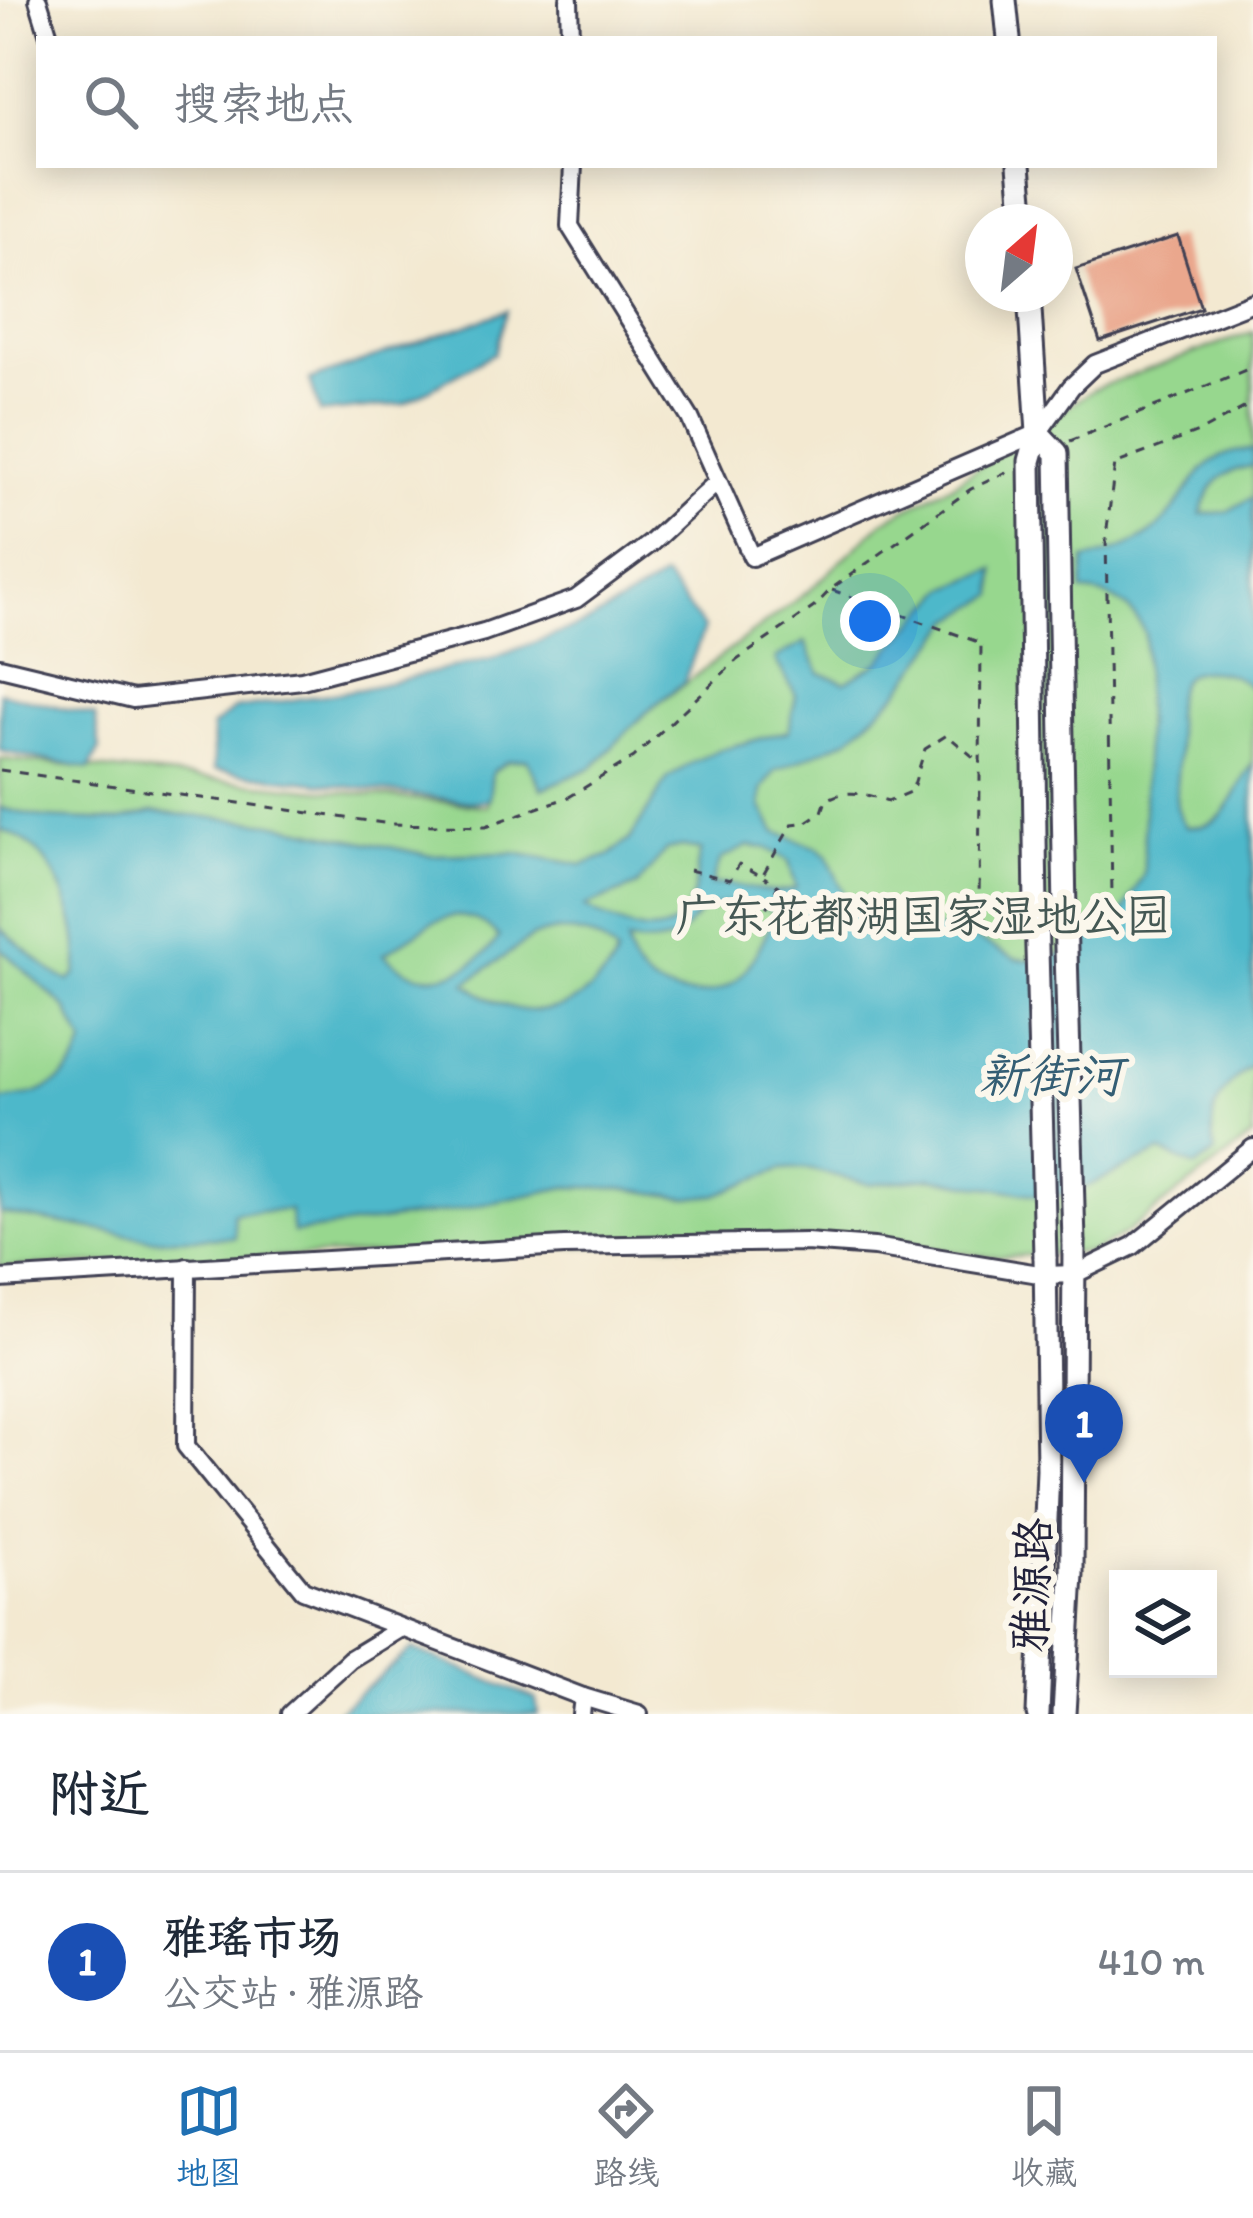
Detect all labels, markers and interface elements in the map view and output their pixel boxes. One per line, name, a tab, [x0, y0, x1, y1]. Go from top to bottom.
search box	[36, 36, 1217, 168]
icon: search	[78, 69, 144, 135]
text: 搜索地点	[174, 76, 354, 130]
north arrow	[965, 204, 1073, 312]
your location	[840, 591, 900, 651]
park label: 广东花都湖国家湿地公园	[675, 888, 1171, 942]
water label: 新街河	[979, 1046, 1130, 1104]
pin: 1	[1045, 1384, 1123, 1483]
street label: 雅源路	[1002, 1517, 1060, 1653]
map controls	[1109, 1570, 1217, 1678]
button: layers	[1109, 1570, 1217, 1678]
text: 附近	[48, 1763, 150, 1824]
text: 雅瑶市场	[162, 1910, 342, 1964]
text: 1	[78, 1938, 96, 1985]
text: 410 m	[1098, 1938, 1205, 1985]
text: 公交站 · 雅源路	[162, 1969, 423, 2016]
tab: 地图	[176, 2078, 242, 2193]
tab: 路线	[593, 2078, 659, 2193]
tab: 收藏	[1011, 2078, 1077, 2193]

